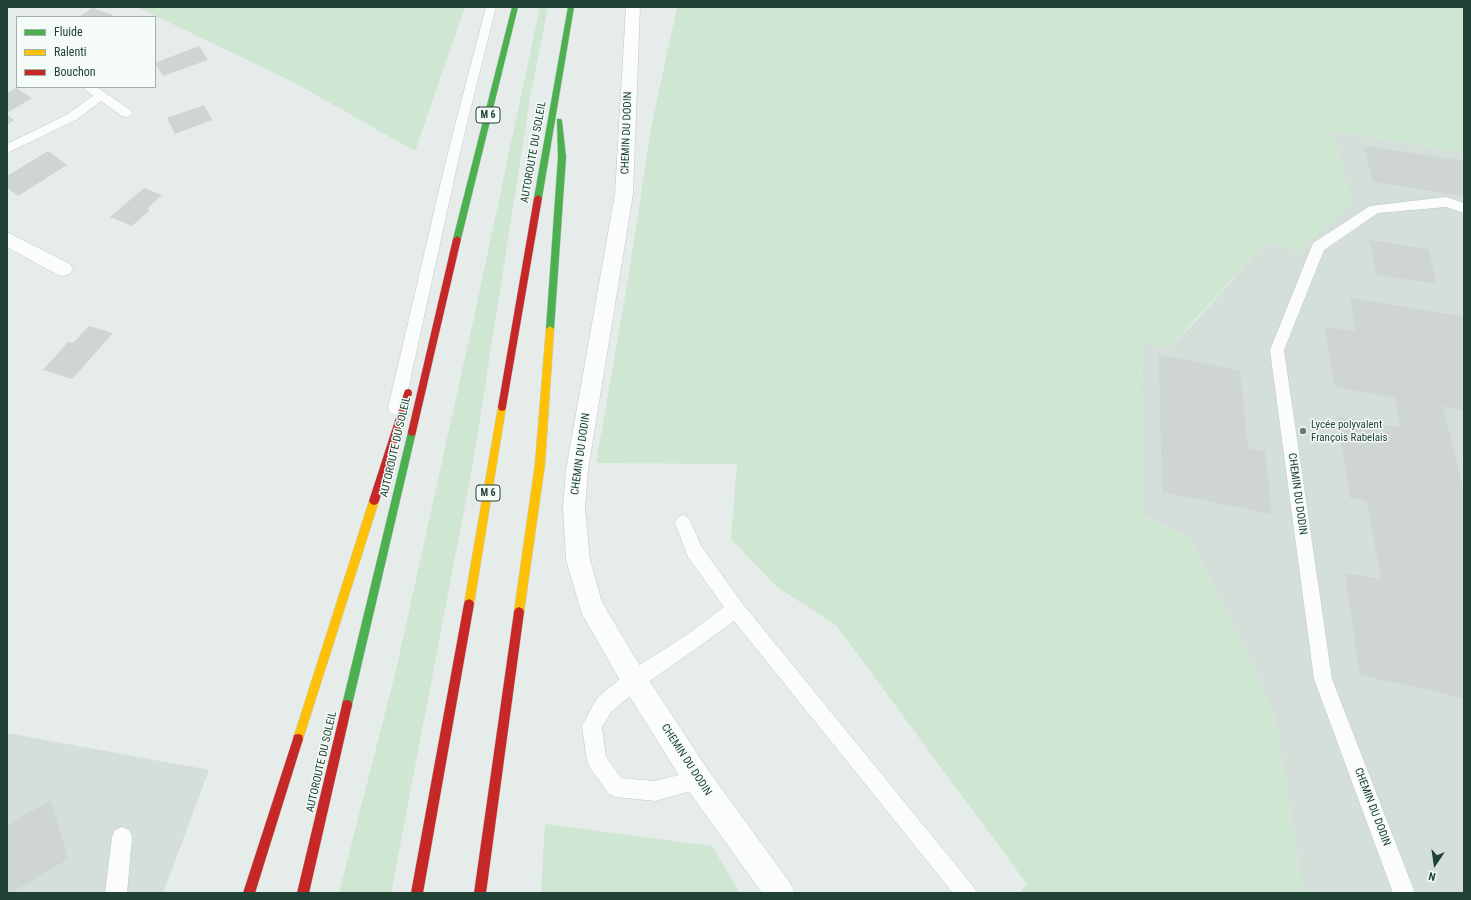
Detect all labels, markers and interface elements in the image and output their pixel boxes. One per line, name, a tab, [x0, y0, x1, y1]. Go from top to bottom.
legend	[16, 16, 156, 88]
text: Fluide	[54, 25, 83, 39]
text: Ralenti	[54, 45, 87, 59]
text: Bouchon	[54, 65, 96, 79]
street label: CHEMIN DU DODIN	[619, 91, 635, 175]
street label: AUTOROUTE DU SOLEIL	[519, 100, 549, 204]
road number: M 6	[476, 107, 500, 123]
street label: AUTOROUTE DU SOLEIL	[378, 395, 414, 499]
street label: CHEMIN DU DODIN	[569, 412, 593, 496]
place label: Lycée polyvalent François Rabelais	[1311, 418, 1388, 444]
marker: Lycée polyvalent François Rabelais	[1298, 426, 1308, 436]
street label: CHEMIN DU DODIN	[1285, 452, 1309, 536]
road number: M 6	[476, 485, 500, 501]
street label: AUTOROUTE DU SOLEIL	[304, 710, 340, 814]
street label: CHEMIN DU DODIN	[658, 722, 714, 798]
street label: CHEMIN DU DODIN	[1351, 766, 1393, 848]
north arrow	[1415, 844, 1455, 884]
text: N	[1427, 869, 1437, 883]

